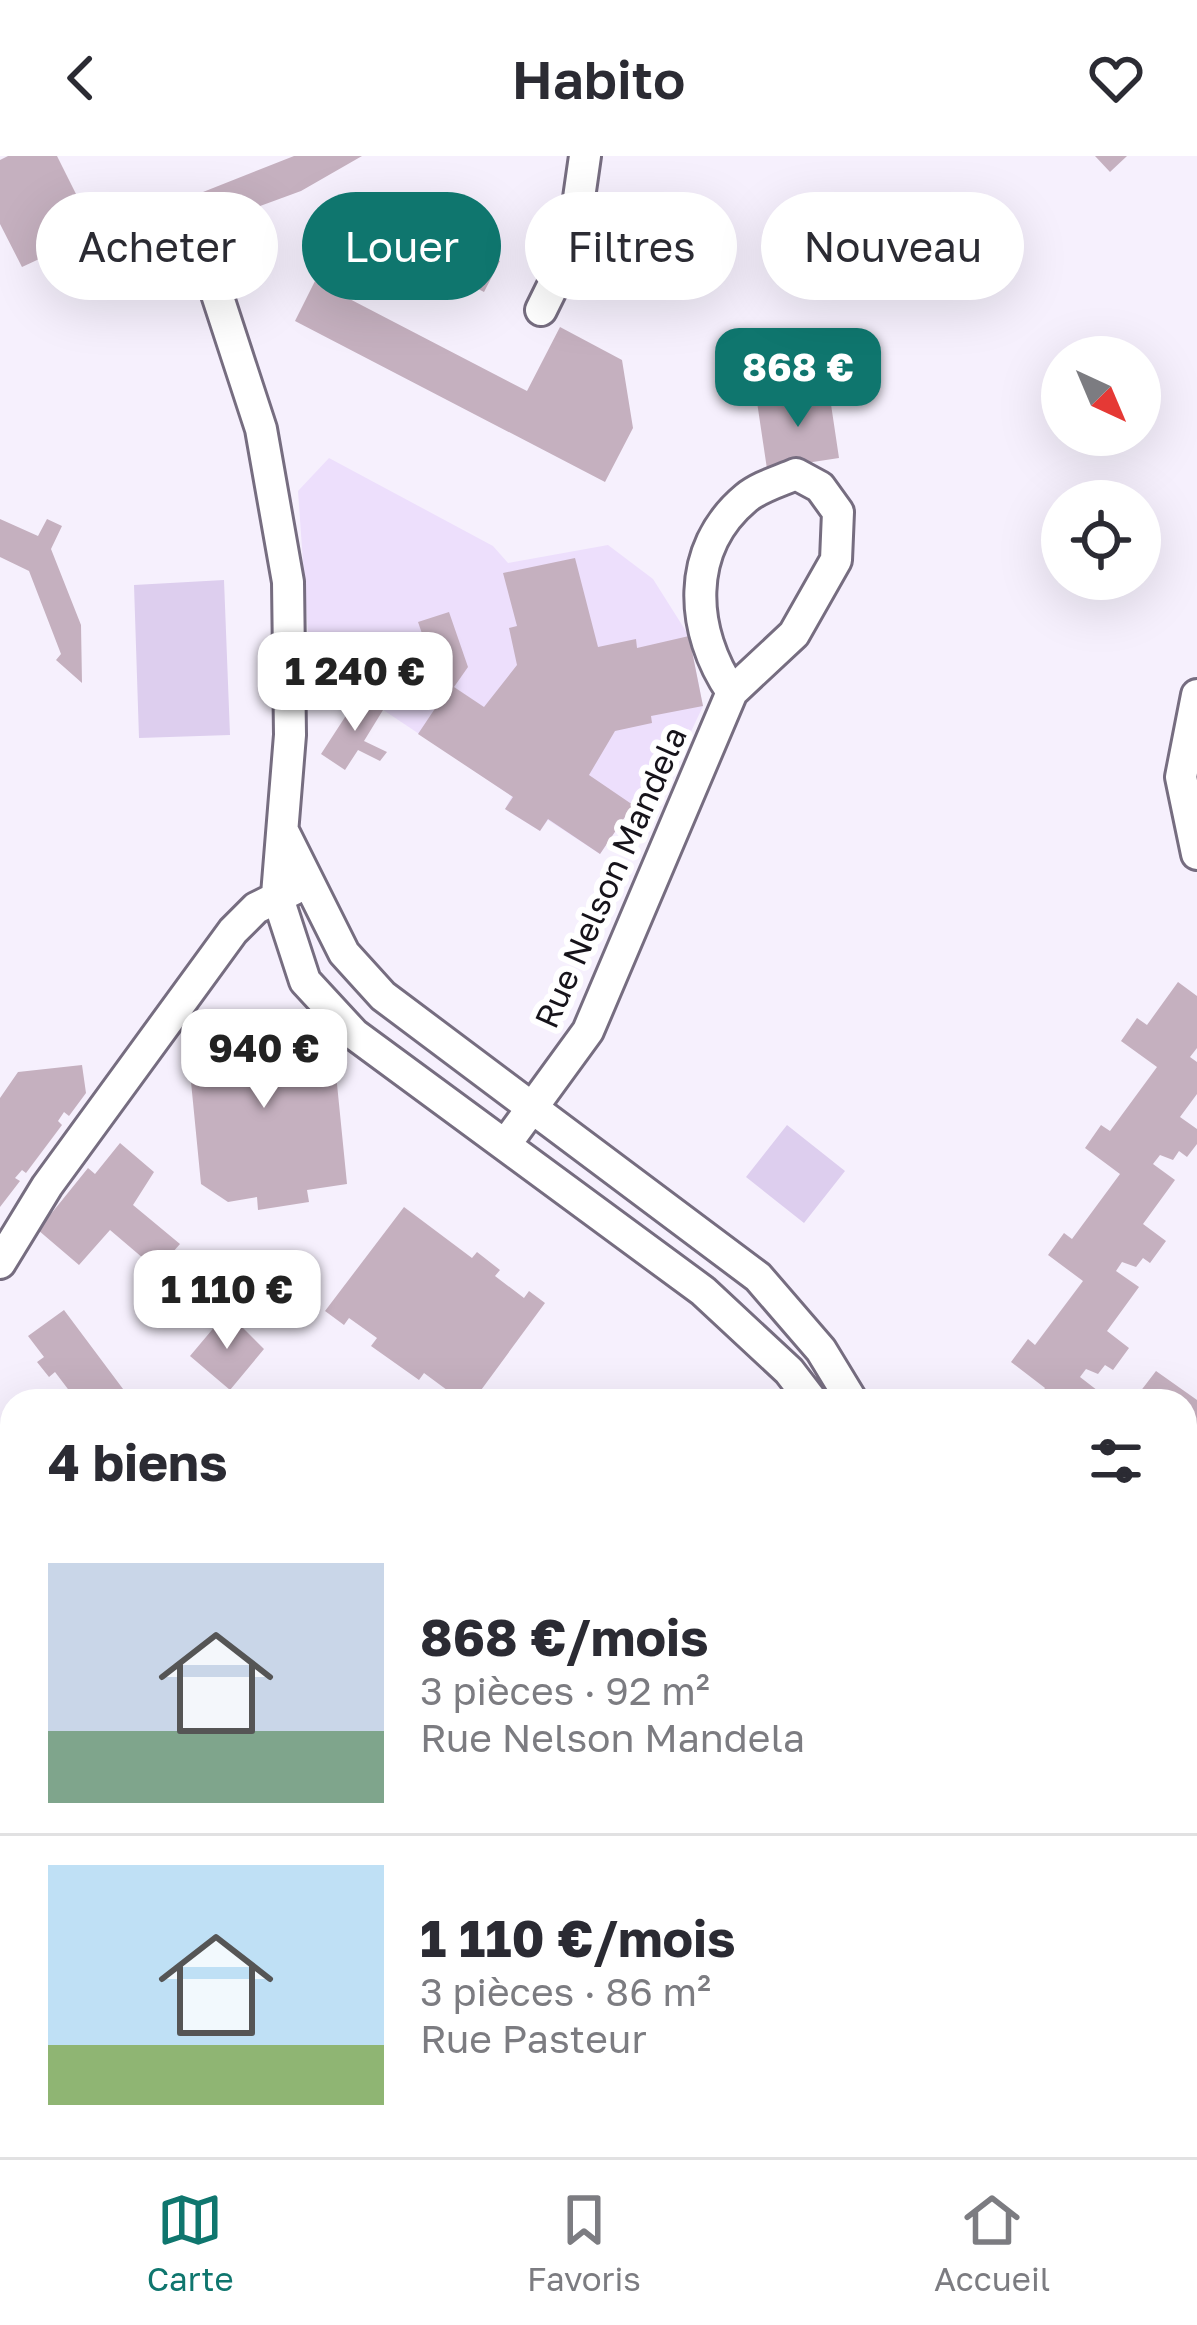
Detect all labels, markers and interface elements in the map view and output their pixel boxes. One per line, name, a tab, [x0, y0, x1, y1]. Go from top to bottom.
icon: back	[48, 45, 114, 111]
icon: heart	[1083, 45, 1149, 111]
text: Habito	[512, 46, 685, 111]
chip: Acheter	[36, 192, 278, 300]
chip: Louer	[302, 192, 501, 300]
chip: Filtres	[525, 192, 737, 300]
chip: Nouveau	[761, 192, 1024, 300]
pin: 868 €	[714, 328, 882, 430]
north arrow	[1041, 336, 1161, 456]
map controls	[1041, 336, 1161, 600]
text: 868 €	[742, 343, 854, 390]
button: locate	[1041, 480, 1161, 600]
pin: 1 240 €	[244, 632, 466, 734]
text: 1 240 €	[285, 647, 425, 694]
street label: Rue Nelson Mandela	[526, 720, 694, 1034]
pin: 940 €	[180, 1009, 348, 1111]
text: 940 €	[208, 1024, 320, 1071]
pin: 1 110 €	[116, 1250, 338, 1352]
text: 1 110 €	[161, 1265, 293, 1312]
icon: filters	[1083, 1428, 1149, 1494]
text: 4 biens	[48, 1431, 227, 1492]
text: 868 €/mois	[420, 1606, 709, 1667]
icon: home	[144, 1611, 288, 1755]
text: 3 pièces · 92 m²	[420, 1667, 710, 1714]
text: Rue Nelson Mandela	[420, 1714, 805, 1761]
text: 1 110 €/mois	[420, 1907, 736, 1968]
icon: home	[144, 1913, 288, 2057]
text: 3 pièces · 86 m²	[420, 1968, 711, 2015]
text: Rue Pasteur	[420, 2015, 647, 2062]
tab: Carte	[147, 2187, 234, 2298]
tab: Favoris	[527, 2187, 641, 2298]
tab: Accueil	[934, 2187, 1050, 2298]

